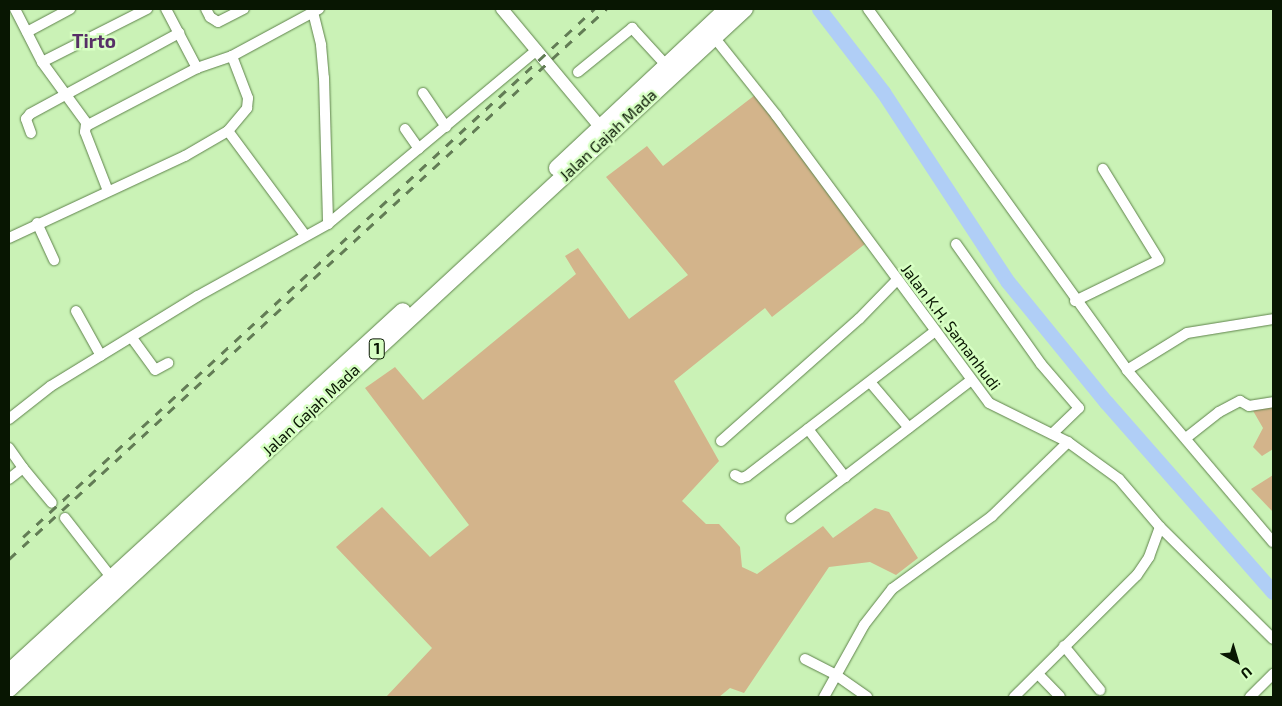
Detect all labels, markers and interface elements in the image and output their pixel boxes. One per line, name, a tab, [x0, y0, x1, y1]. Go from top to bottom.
district label: Tirto	[72, 30, 116, 52]
street label: Jalan Gajah Mada	[555, 85, 661, 185]
street label: Jalan K.H. Samanhudi	[897, 260, 1005, 394]
road number: 1	[368, 336, 386, 362]
street label: Jalan Gajah Mada	[258, 360, 364, 460]
north arrow	[1212, 636, 1262, 686]
text: U	[1238, 663, 1256, 683]

